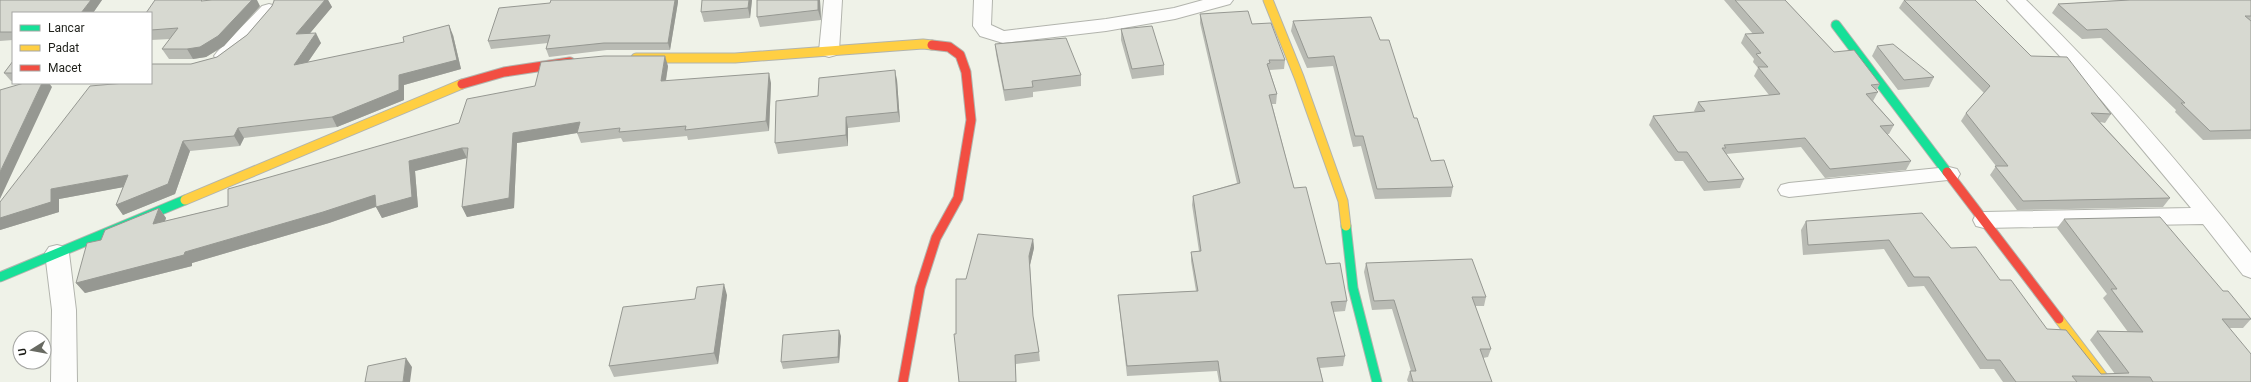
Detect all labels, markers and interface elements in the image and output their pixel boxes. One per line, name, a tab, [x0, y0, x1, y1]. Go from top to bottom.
legend	[12, 12, 152, 84]
text: Lancar	[48, 21, 85, 35]
text: Padat	[48, 41, 79, 55]
text: Macet	[48, 61, 82, 75]
north arrow	[12, 330, 52, 370]
text: U	[16, 347, 30, 357]

